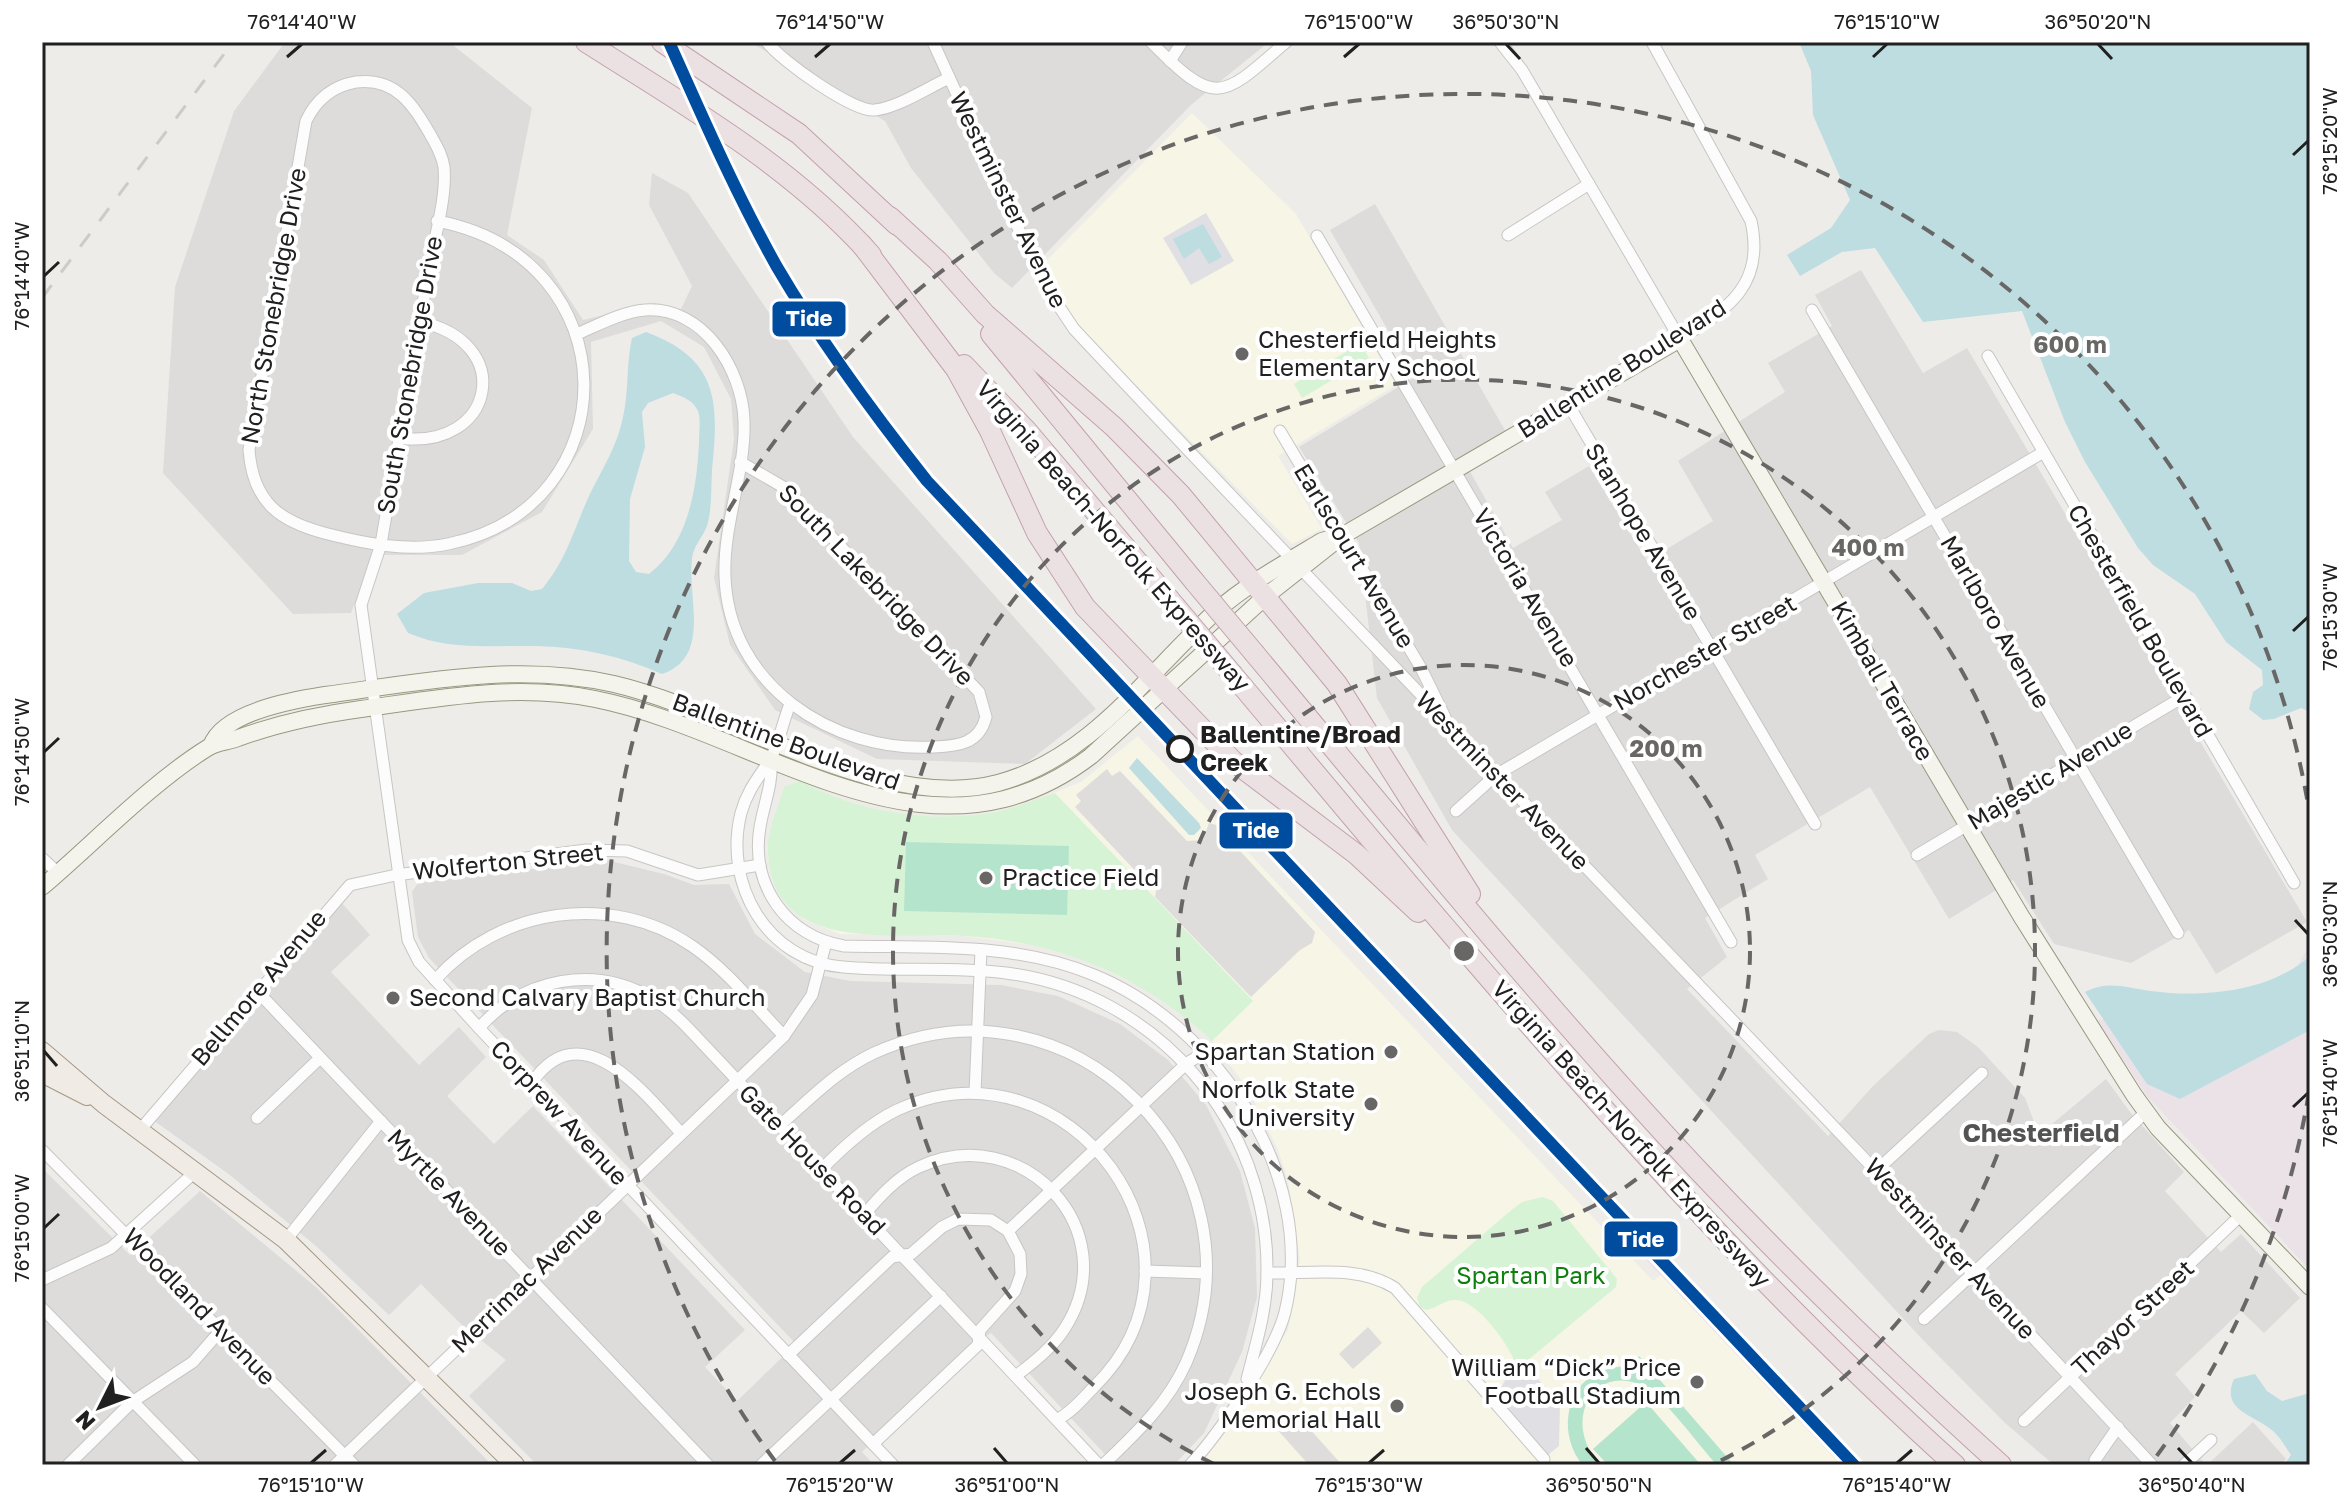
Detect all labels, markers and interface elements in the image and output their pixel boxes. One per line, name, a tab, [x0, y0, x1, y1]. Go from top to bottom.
text: 76°14'40"W	[248, 9, 356, 33]
text: 76°14'50"W	[776, 9, 884, 33]
text: 76°15'00"W	[1305, 9, 1413, 33]
text: 36°50'30"N	[1452, 9, 1560, 33]
text: 76°15'10"W	[1834, 9, 1940, 33]
text: 36°50'20"N	[2045, 9, 2152, 33]
street label: Westminster Avenue	[944, 86, 1074, 312]
text: 76°15'20"W	[2317, 87, 2341, 195]
street label: North Stonebridge Drive	[234, 165, 311, 446]
text: 76°14'40"W	[9, 222, 33, 330]
street label: South Stonebridge Drive	[370, 234, 447, 516]
street label: Ballentine Boulevard	[1512, 292, 1731, 444]
line badge: Tide	[771, 300, 847, 338]
text: Tide	[786, 304, 832, 331]
place label: Chesterfield Heights Elementary School	[1258, 324, 1497, 381]
text: 600 m	[2033, 329, 2107, 358]
marker: Chesterfield Heights Elementary School	[1233, 345, 1251, 363]
street label: Virginia Beach-Norfolk Expressway	[971, 373, 1257, 697]
street label: Stanhope Avenue	[1580, 437, 1709, 625]
street label: Earlscourt Avenue	[1289, 458, 1422, 653]
street label: South Lakebridge Drive	[773, 477, 981, 691]
street label: Chesterfield Boulevard	[2063, 498, 2220, 742]
street label: Victoria Avenue	[1468, 503, 1585, 672]
street label: Marlboro Avenue	[1935, 530, 2058, 713]
text: 400 m	[1831, 532, 1905, 561]
text: 76°15'30"W	[2317, 563, 2341, 671]
street label: Norchester Street	[1608, 588, 1801, 716]
street label: Kimball Terrace	[1826, 595, 1941, 765]
street label: Westminster Avenue	[1410, 685, 1596, 875]
street label: Ballentine Boulevard	[669, 686, 904, 795]
text: 76°14'50"W	[9, 698, 33, 806]
street label: Majestic Avenue	[1962, 714, 2137, 835]
place label: Ballentine/Broad Creek	[1200, 719, 1401, 776]
text: 200 m	[1630, 733, 1702, 762]
marker: Ballentine/Broad Creek	[1167, 736, 1193, 762]
line badge: Tide	[1218, 811, 1294, 850]
text: Tide	[1233, 816, 1279, 843]
street label: Wolferton Street	[411, 836, 605, 885]
place label: Practice Field	[1002, 862, 1159, 891]
marker: Practice Field	[977, 869, 995, 887]
text: 36°50'30"N	[2317, 880, 2341, 988]
street label: Bellmore Avenue	[184, 903, 332, 1071]
centre of rings	[1450, 937, 1478, 965]
street label: Virginia Beach-Norfolk Expressway	[1486, 973, 1778, 1293]
place label: Second Calvary Baptist Church	[409, 982, 765, 1011]
marker: Second Calvary Baptist Church	[384, 989, 402, 1007]
text: 36°51'10"N	[9, 1000, 33, 1102]
street label: Corprew Avenue	[485, 1033, 635, 1191]
place label: Spartan Station	[1195, 1036, 1375, 1065]
text: 76°15'40"W	[2317, 1039, 2341, 1147]
marker: Spartan Station	[1382, 1043, 1400, 1061]
place label: Norfolk State University	[1201, 1074, 1355, 1131]
street label: Gate House Road	[734, 1078, 892, 1240]
marker: Norfolk State University	[1362, 1095, 1380, 1113]
district label: Chesterfield	[1963, 1117, 2119, 1148]
street label: Myrtle Avenue	[382, 1122, 518, 1262]
street label: Westminster Avenue	[1860, 1151, 2043, 1345]
text: 76°15'00"W	[9, 1174, 33, 1282]
street label: Merrimac Avenue	[445, 1200, 607, 1358]
line badge: Tide	[1603, 1220, 1679, 1258]
street label: Woodland Avenue	[118, 1221, 282, 1391]
text: Tide	[1618, 1225, 1664, 1252]
street label: Thayor Street	[2065, 1253, 2199, 1381]
park label: Spartan Park	[1456, 1260, 1606, 1289]
place label: William “Dick” Price Football Stadium	[1451, 1352, 1681, 1409]
north arrow	[60, 1367, 140, 1447]
marker: William “Dick” Price Football Stadium	[1688, 1373, 1706, 1391]
place label: Joseph G. Echols Memorial Hall	[1184, 1376, 1381, 1433]
marker: Joseph G. Echols Memorial Hall	[1388, 1397, 1406, 1415]
text: N	[69, 1405, 100, 1436]
text: 76°15'10"W	[258, 1472, 364, 1496]
text: 76°15'20"W	[786, 1472, 894, 1496]
text: 36°51'00"N	[954, 1472, 1060, 1496]
text: 76°15'30"W	[1315, 1472, 1423, 1496]
text: 36°50'50"N	[1546, 1472, 1653, 1496]
text: 76°15'40"W	[1843, 1472, 1951, 1496]
text: 36°50'40"N	[2138, 1472, 2246, 1496]

